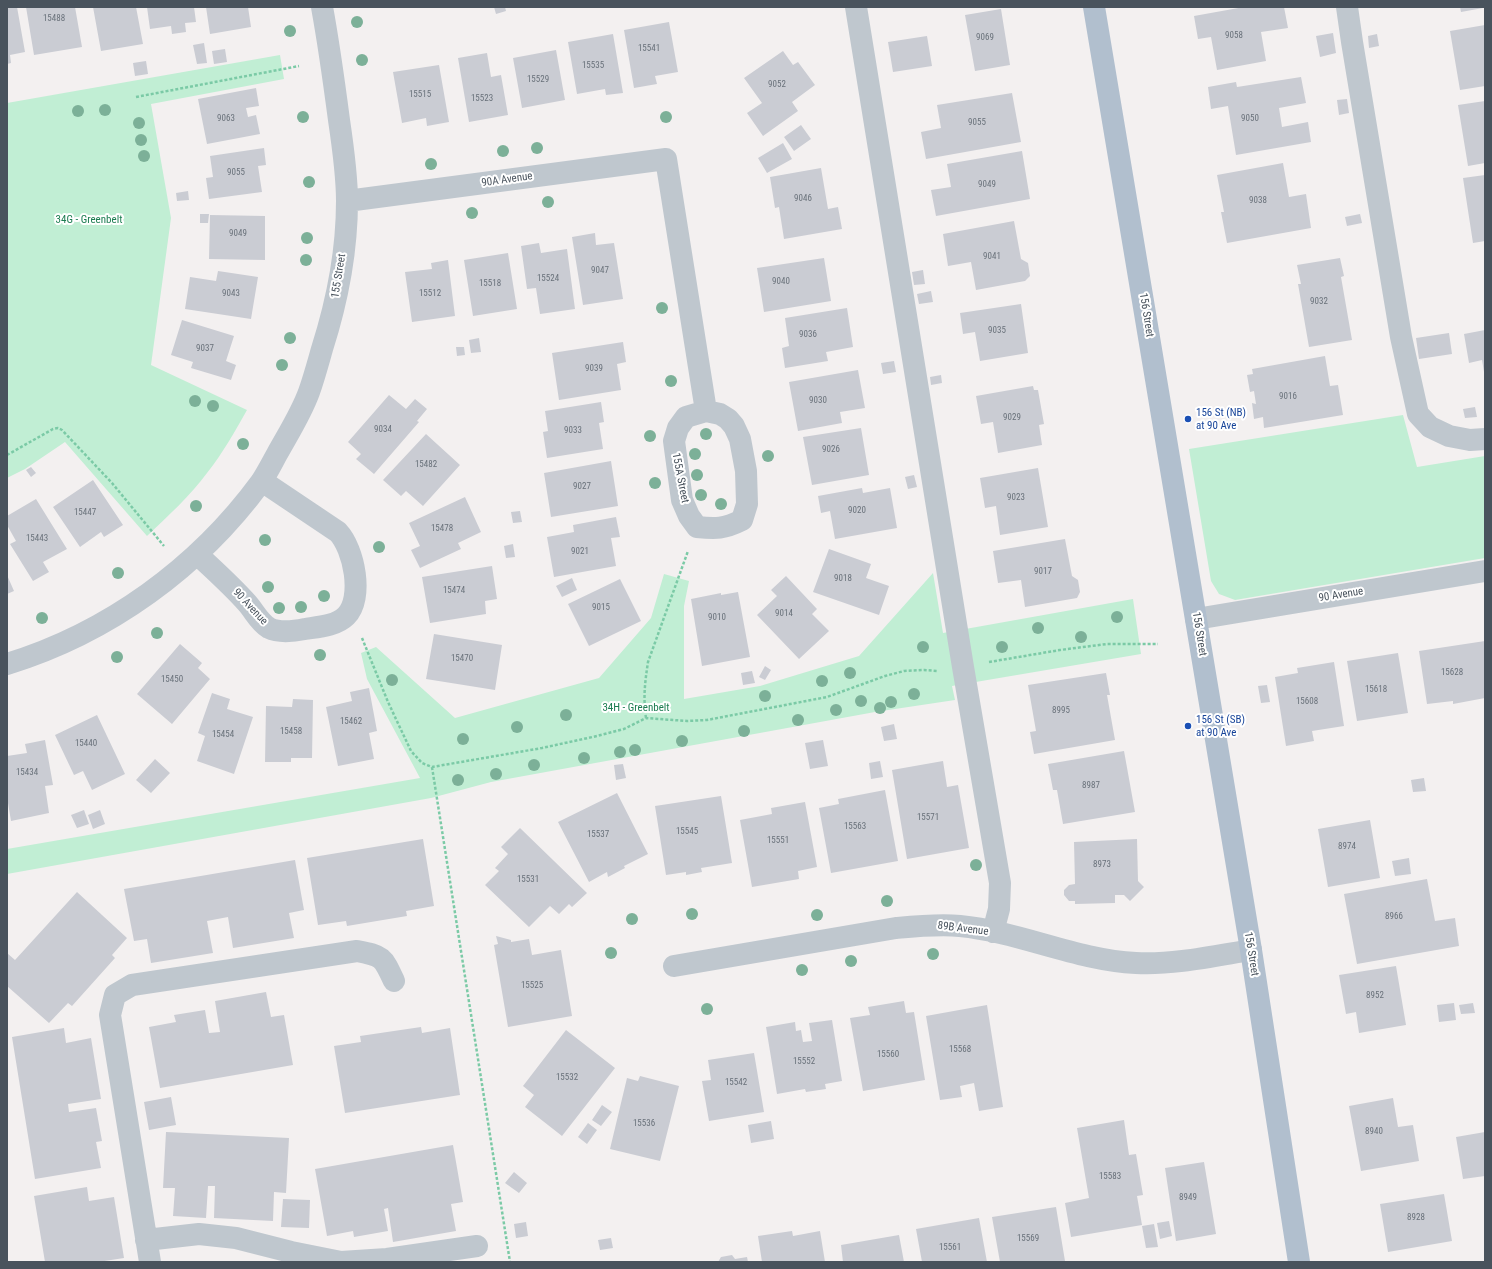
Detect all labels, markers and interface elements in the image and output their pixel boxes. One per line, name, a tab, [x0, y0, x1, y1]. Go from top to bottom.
house number: 15488	[43, 14, 65, 24]
house number: 9058	[1225, 31, 1243, 41]
house number: 9069	[976, 33, 994, 43]
house number: 15541	[638, 44, 660, 54]
house number: 15535	[582, 61, 604, 71]
house number: 15529	[527, 75, 549, 85]
house number: 9052	[768, 80, 786, 90]
house number: 15515	[409, 90, 431, 100]
house number: 15523	[471, 94, 493, 104]
house number: 9063	[217, 114, 235, 124]
house number: 9050	[1241, 114, 1259, 124]
house number: 9055	[968, 118, 986, 128]
house number: 9055	[227, 168, 245, 178]
street label: 90A Avenue	[481, 170, 533, 190]
house number: 9049	[978, 180, 996, 190]
house number: 9046	[794, 194, 812, 204]
house number: 9038	[1249, 196, 1267, 206]
park label: 34G - Greenbelt	[56, 213, 122, 227]
house number: 9049	[229, 229, 247, 239]
house number: 9041	[983, 252, 1001, 262]
street label: 155 Street	[329, 253, 349, 299]
house number: 9047	[591, 266, 609, 276]
house number: 15524	[537, 274, 559, 284]
house number: 9040	[772, 277, 790, 287]
house number: 15518	[479, 279, 501, 289]
house number: 9043	[222, 289, 240, 299]
house number: 15512	[419, 289, 441, 299]
street label: 156 Street	[1136, 292, 1156, 338]
house number: 9032	[1310, 297, 1328, 307]
house number: 9035	[988, 326, 1006, 336]
house number: 9036	[799, 330, 817, 340]
house number: 9037	[196, 344, 214, 354]
house number: 9039	[585, 364, 603, 374]
house number: 9016	[1279, 392, 1297, 402]
house number: 9030	[809, 396, 827, 406]
place label: 156 St (NB) at 90 Ave	[1196, 406, 1246, 432]
house number: 9029	[1003, 413, 1021, 423]
marker: 156 St (NB) at 90 Ave	[1183, 414, 1193, 424]
house number: 9034	[374, 425, 392, 435]
house number: 9033	[564, 426, 582, 436]
house number: 9026	[822, 445, 840, 455]
street label: 155A Street	[669, 452, 691, 504]
house number: 15482	[415, 460, 437, 470]
house number: 9027	[573, 482, 591, 492]
house number: 9023	[1007, 493, 1025, 503]
house number: 9020	[848, 506, 866, 516]
house number: 15447	[74, 508, 96, 518]
house number: 15478	[431, 524, 453, 534]
house number: 15443	[26, 534, 48, 544]
house number: 9021	[571, 547, 589, 557]
house number: 9017	[1034, 567, 1052, 577]
house number: 9018	[834, 574, 852, 584]
street label: 90 Avenue	[1318, 585, 1364, 605]
street label: 90 Avenue	[230, 586, 270, 628]
house number: 15474	[443, 586, 465, 596]
house number: 9015	[592, 603, 610, 613]
house number: 9014	[775, 609, 793, 619]
street label: 156 Street	[1189, 611, 1209, 657]
house number: 9010	[708, 613, 726, 623]
house number: 15470	[451, 654, 473, 664]
house number: 15628	[1441, 668, 1463, 678]
house number: 15450	[161, 675, 183, 685]
house number: 15618	[1365, 685, 1387, 695]
house number: 15608	[1296, 697, 1318, 707]
park label: 34H - Greenbelt	[602, 701, 670, 715]
house number: 8995	[1052, 706, 1070, 716]
place label: 156 St (SB) at 90 Ave	[1196, 713, 1245, 739]
house number: 15462	[340, 717, 362, 727]
marker: 156 St (SB) at 90 Ave	[1183, 721, 1193, 731]
house number: 15458	[280, 727, 302, 737]
house number: 15454	[212, 730, 234, 740]
house number: 15440	[75, 739, 97, 749]
house number: 15434	[16, 768, 38, 778]
house number: 8987	[1082, 781, 1100, 791]
house number: 15571	[917, 813, 939, 823]
house number: 15563	[844, 822, 866, 832]
house number: 15545	[676, 827, 698, 837]
house number: 15537	[587, 830, 609, 840]
house number: 15551	[767, 836, 789, 846]
house number: 8974	[1338, 842, 1356, 852]
house number: 8973	[1093, 860, 1111, 870]
house number: 15531	[517, 875, 539, 885]
house number: 8966	[1385, 912, 1403, 922]
street label: 89B Avenue	[937, 919, 989, 939]
street label: 156 Street	[1241, 931, 1261, 977]
house number: 15525	[521, 981, 543, 991]
house number: 8952	[1366, 991, 1384, 1001]
house number: 15568	[949, 1045, 971, 1055]
house number: 15560	[877, 1050, 899, 1060]
house number: 15552	[793, 1057, 815, 1067]
house number: 15532	[556, 1073, 578, 1083]
house number: 15542	[725, 1078, 747, 1088]
house number: 15536	[633, 1119, 655, 1129]
house number: 8940	[1365, 1127, 1383, 1137]
house number: 15583	[1099, 1172, 1121, 1182]
house number: 8949	[1179, 1193, 1197, 1203]
house number: 8928	[1407, 1213, 1425, 1223]
house number: 15569	[1017, 1234, 1039, 1244]
house number: 15561	[939, 1243, 961, 1253]

